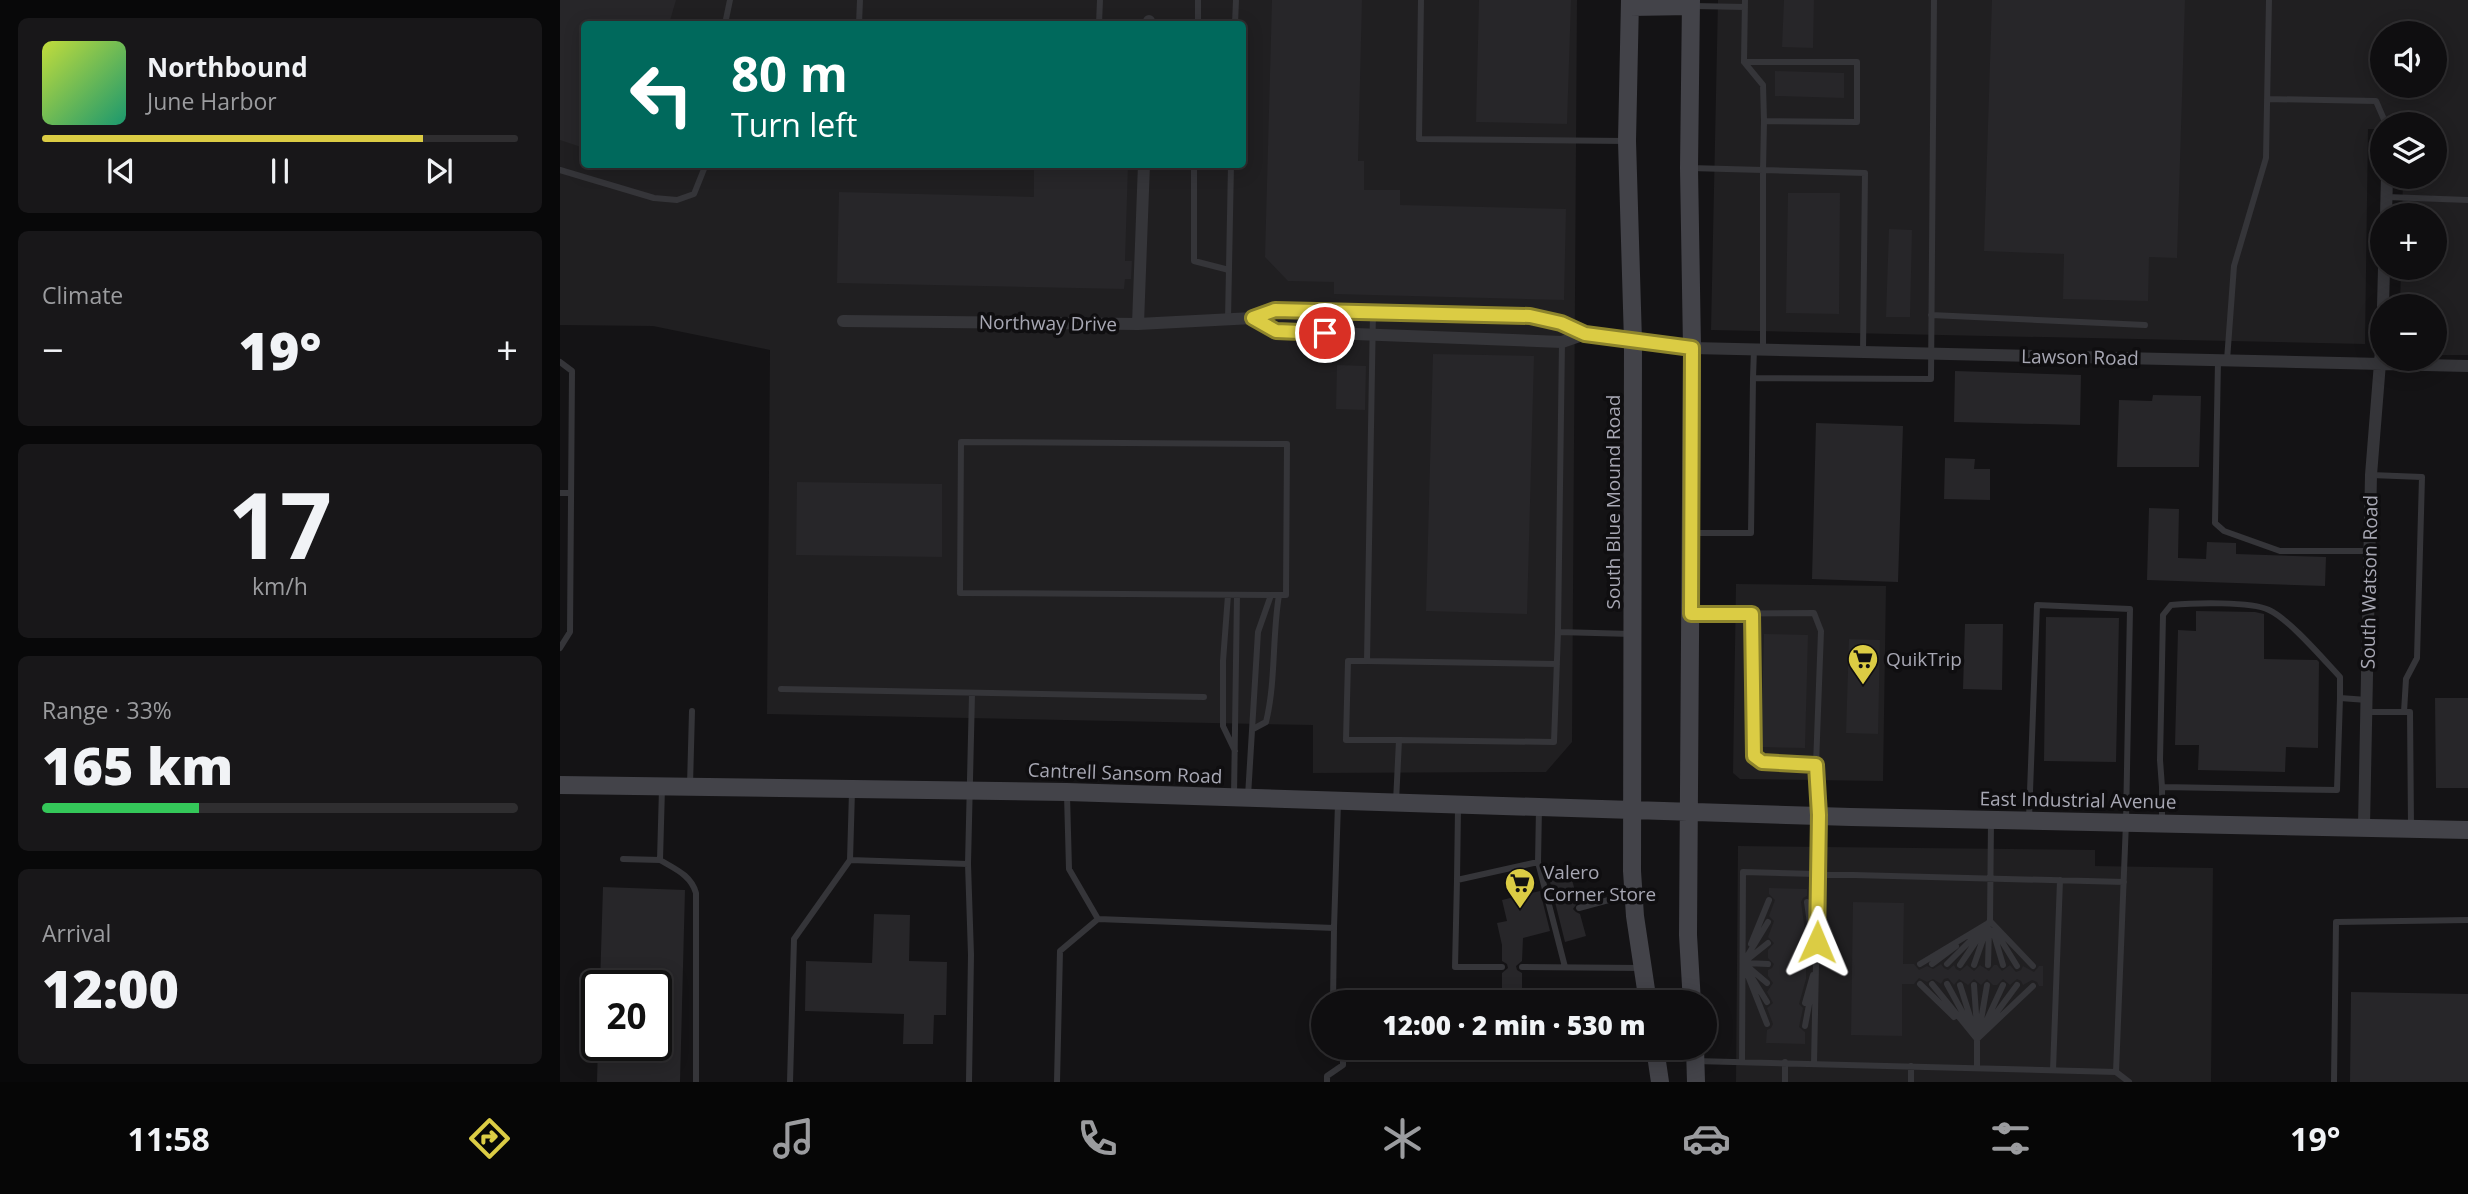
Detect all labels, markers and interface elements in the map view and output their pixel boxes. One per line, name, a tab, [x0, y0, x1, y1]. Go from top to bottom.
map controls	[2370, 21, 2447, 371]
button: sound	[2370, 21, 2447, 98]
text: 80 m	[731, 40, 848, 106]
text: Northbound	[147, 49, 308, 85]
icon: left	[616, 49, 707, 140]
text: June Harbor	[147, 85, 277, 117]
text: Turn left	[731, 103, 857, 146]
button: layers	[2370, 112, 2447, 189]
icon: previous	[102, 152, 140, 190]
icon: pause	[261, 152, 299, 190]
icon: next	[420, 152, 458, 190]
button: +	[2370, 203, 2447, 280]
text: Climate	[42, 279, 123, 311]
button: −	[2370, 294, 2447, 371]
pin	[1295, 303, 1355, 363]
street label: Northway Drive	[979, 309, 1117, 337]
text: 19°	[239, 314, 321, 385]
icon: arrive	[1306, 314, 1344, 352]
text: −	[42, 323, 64, 375]
text: +	[496, 323, 518, 375]
street label: Lawson Road	[2021, 343, 2139, 371]
street label: South Blue Mound Road	[1600, 395, 1626, 609]
text: 17	[228, 462, 332, 586]
street label: South Watson Road	[2354, 495, 2384, 669]
text: km/h	[252, 570, 308, 602]
supermarket icon: QuikTrip	[1846, 642, 1880, 686]
place label: QuikTrip	[1886, 646, 1962, 672]
text: Range · 33%	[42, 694, 172, 726]
text: 165 km	[42, 729, 233, 800]
street label: Cantrell Sansom Road	[1027, 757, 1223, 789]
street label: East Industrial Avenue	[1979, 785, 2177, 815]
place label: Valero Corner Store	[1543, 859, 1656, 907]
supermarket icon: Valero Corner Store	[1503, 866, 1537, 910]
position arrow	[1780, 905, 1854, 979]
text: Arrival	[42, 917, 111, 949]
text: 12:00	[42, 952, 179, 1023]
speed limit sign: 20	[581, 970, 672, 1061]
text: 12:00 · 2 min · 530 m	[1383, 1007, 1645, 1043]
icon: directions	[465, 1114, 514, 1163]
icon: music	[769, 1114, 818, 1163]
icon: phone	[1073, 1114, 1122, 1163]
icon: climate	[1378, 1114, 1427, 1163]
icon: car	[1682, 1114, 1731, 1163]
icon: filters	[1986, 1114, 2035, 1163]
text: 11:58	[128, 1117, 210, 1160]
text: 19°	[2290, 1117, 2340, 1160]

